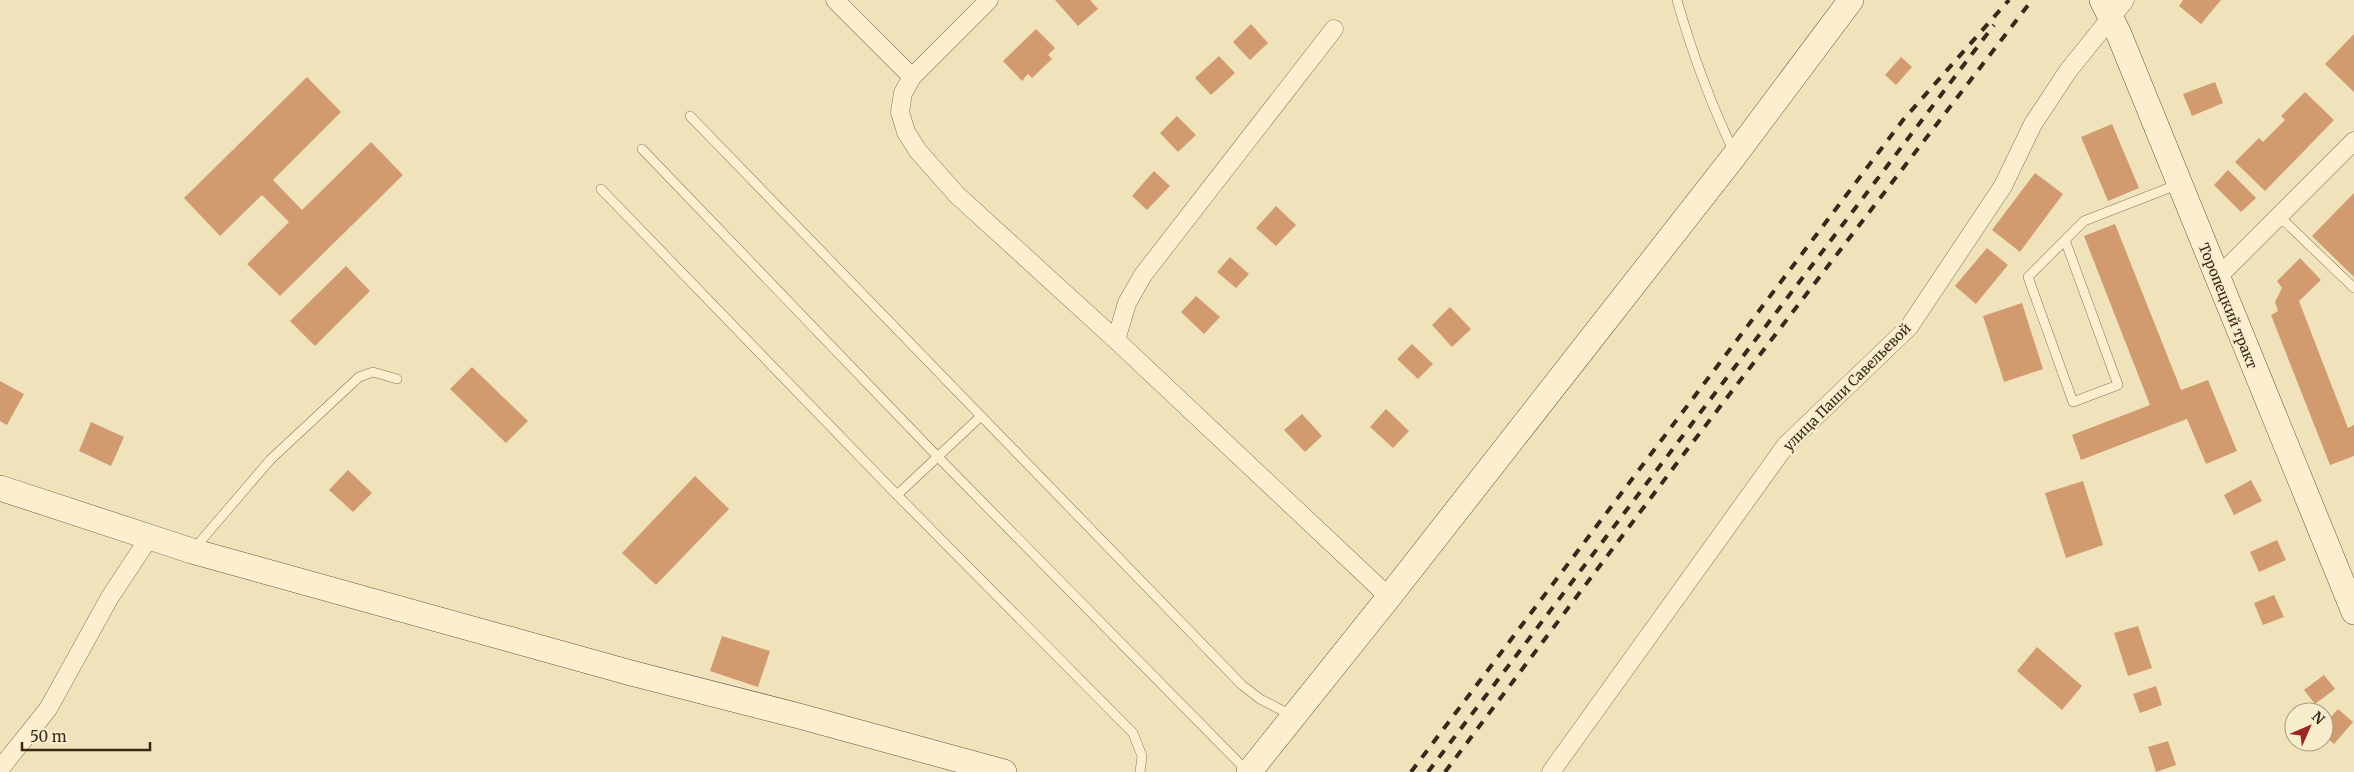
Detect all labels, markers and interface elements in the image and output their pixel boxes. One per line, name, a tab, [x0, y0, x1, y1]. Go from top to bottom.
street label: Торопецкий тракт	[2195, 241, 2262, 372]
street label: улица Паши Савельевой	[1779, 319, 1915, 455]
north arrow	[2284, 702, 2334, 752]
text: N	[2308, 708, 2328, 728]
scale bar	[22, 720, 150, 752]
text: 50 m	[30, 727, 67, 746]

